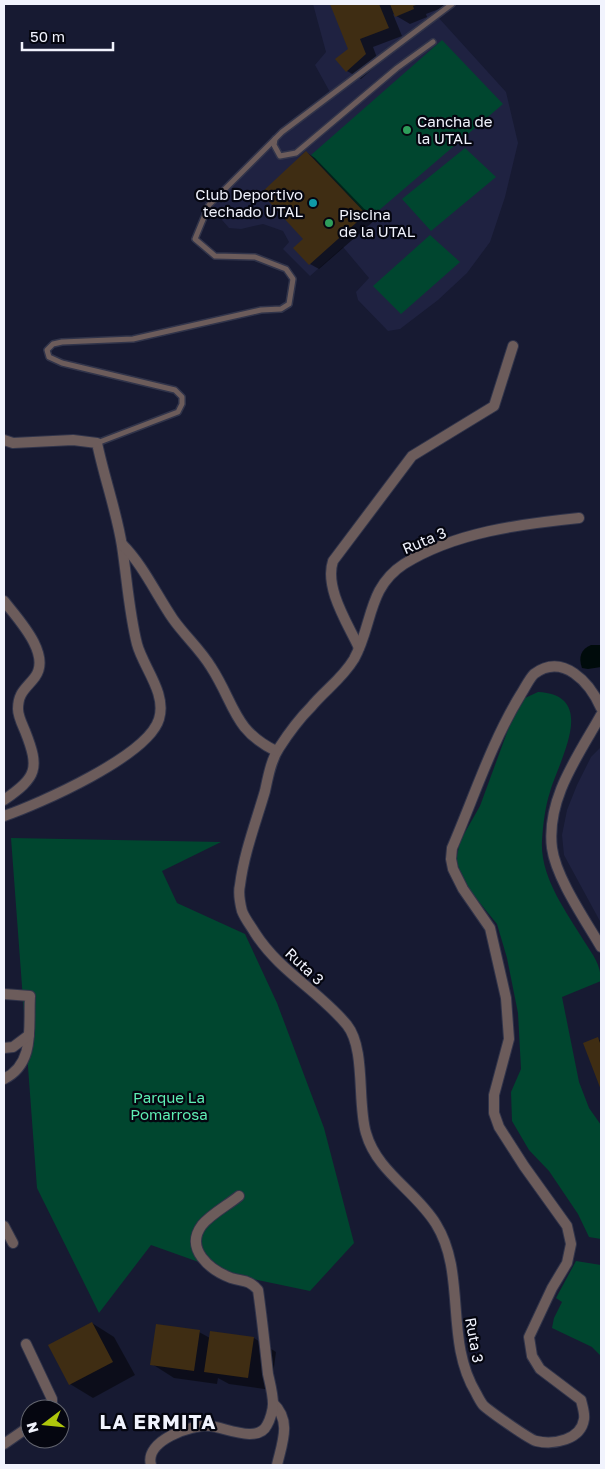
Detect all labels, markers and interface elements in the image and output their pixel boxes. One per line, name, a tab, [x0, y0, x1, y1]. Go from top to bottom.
scale bar	[22, 20, 114, 52]
text: 50 m	[30, 27, 65, 45]
place label: Cancha de la UTAL	[417, 112, 493, 147]
marker: Cancha de la UTAL	[401, 124, 413, 136]
place label: Club Deportivo techado UTAL	[195, 185, 303, 220]
marker: Club Deportivo techado UTAL	[307, 197, 319, 209]
place label: Piscina de la UTAL	[339, 205, 416, 240]
marker: Piscina de la UTAL	[323, 217, 335, 229]
street label: Ruta 3	[399, 523, 449, 557]
street label: Ruta 3	[282, 944, 328, 988]
park label: Parque La Pomarrosa	[130, 1088, 208, 1123]
street label: Ruta 3	[462, 1316, 488, 1364]
north arrow	[20, 1399, 70, 1449]
district label: LA ERMITA	[100, 1409, 216, 1433]
text: N	[22, 1420, 42, 1435]

